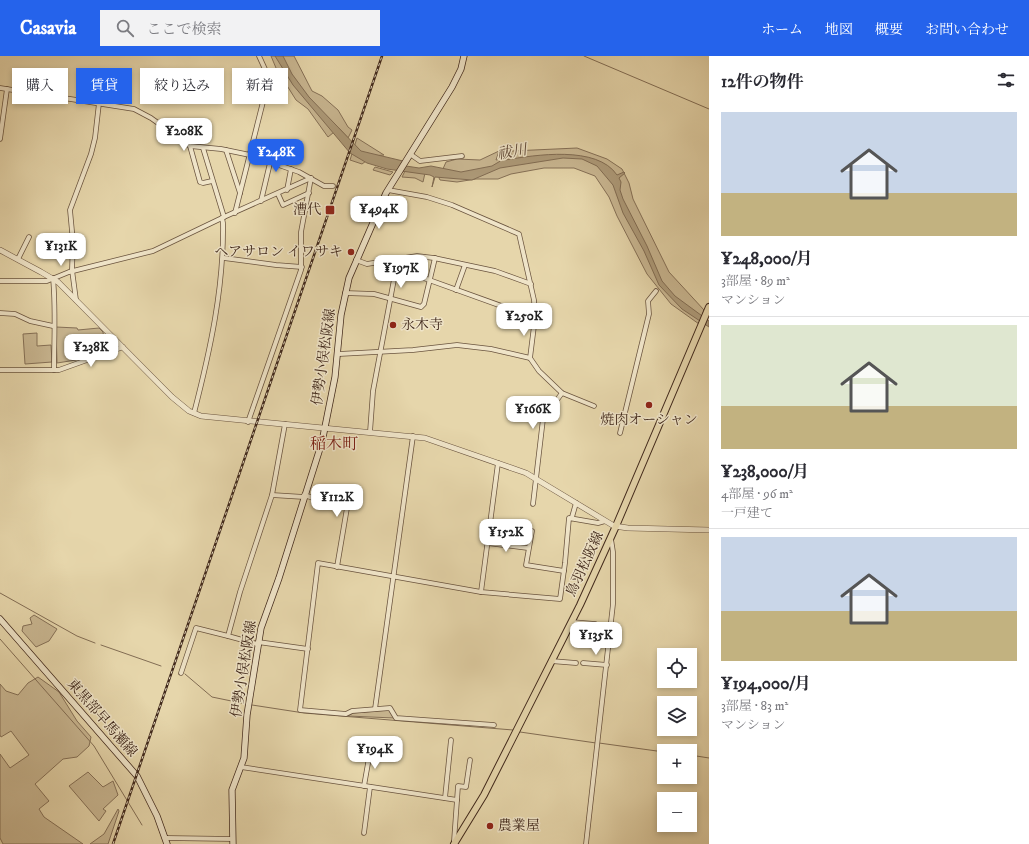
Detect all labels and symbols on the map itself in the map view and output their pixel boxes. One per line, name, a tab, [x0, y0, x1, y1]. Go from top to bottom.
pin: ¥208K	[156, 118, 212, 152]
pin: ¥248K	[248, 139, 304, 173]
water label: 祓川	[496, 140, 530, 164]
pin: ¥494K	[351, 196, 407, 230]
place label: 漕代	[293, 201, 321, 219]
marker: 漕代	[324, 204, 336, 216]
pin: ¥131K	[33, 233, 89, 267]
place label: ヘアサロン イワサキ	[214, 243, 343, 261]
marker: ヘアサロン イワサキ	[346, 247, 356, 257]
pin: ¥197K	[373, 255, 429, 289]
pin: ¥250K	[496, 303, 552, 337]
street label: 伊勢小俣松阪線	[308, 307, 340, 407]
place label: 永木寺	[401, 316, 443, 334]
marker: 永木寺	[388, 320, 398, 330]
pin: ¥238K	[63, 334, 119, 368]
pin: ¥166K	[505, 396, 561, 430]
marker: 焼肉オーシャン	[644, 400, 654, 410]
place label: 焼肉オーシャン	[600, 411, 698, 429]
district label: 稲木町	[310, 434, 358, 454]
pin: ¥112K	[309, 484, 365, 518]
pin: ¥152K	[478, 519, 534, 553]
street label: 鳥羽松阪線	[562, 528, 608, 600]
street label: 伊勢小俣松阪線	[227, 619, 261, 719]
pin: ¥135K	[568, 622, 624, 656]
street label: 東黒部早馬瀬線	[63, 675, 141, 761]
pin: ¥194K	[347, 736, 403, 770]
place label: 農業屋	[498, 817, 540, 835]
marker: 農業屋	[485, 821, 495, 831]

